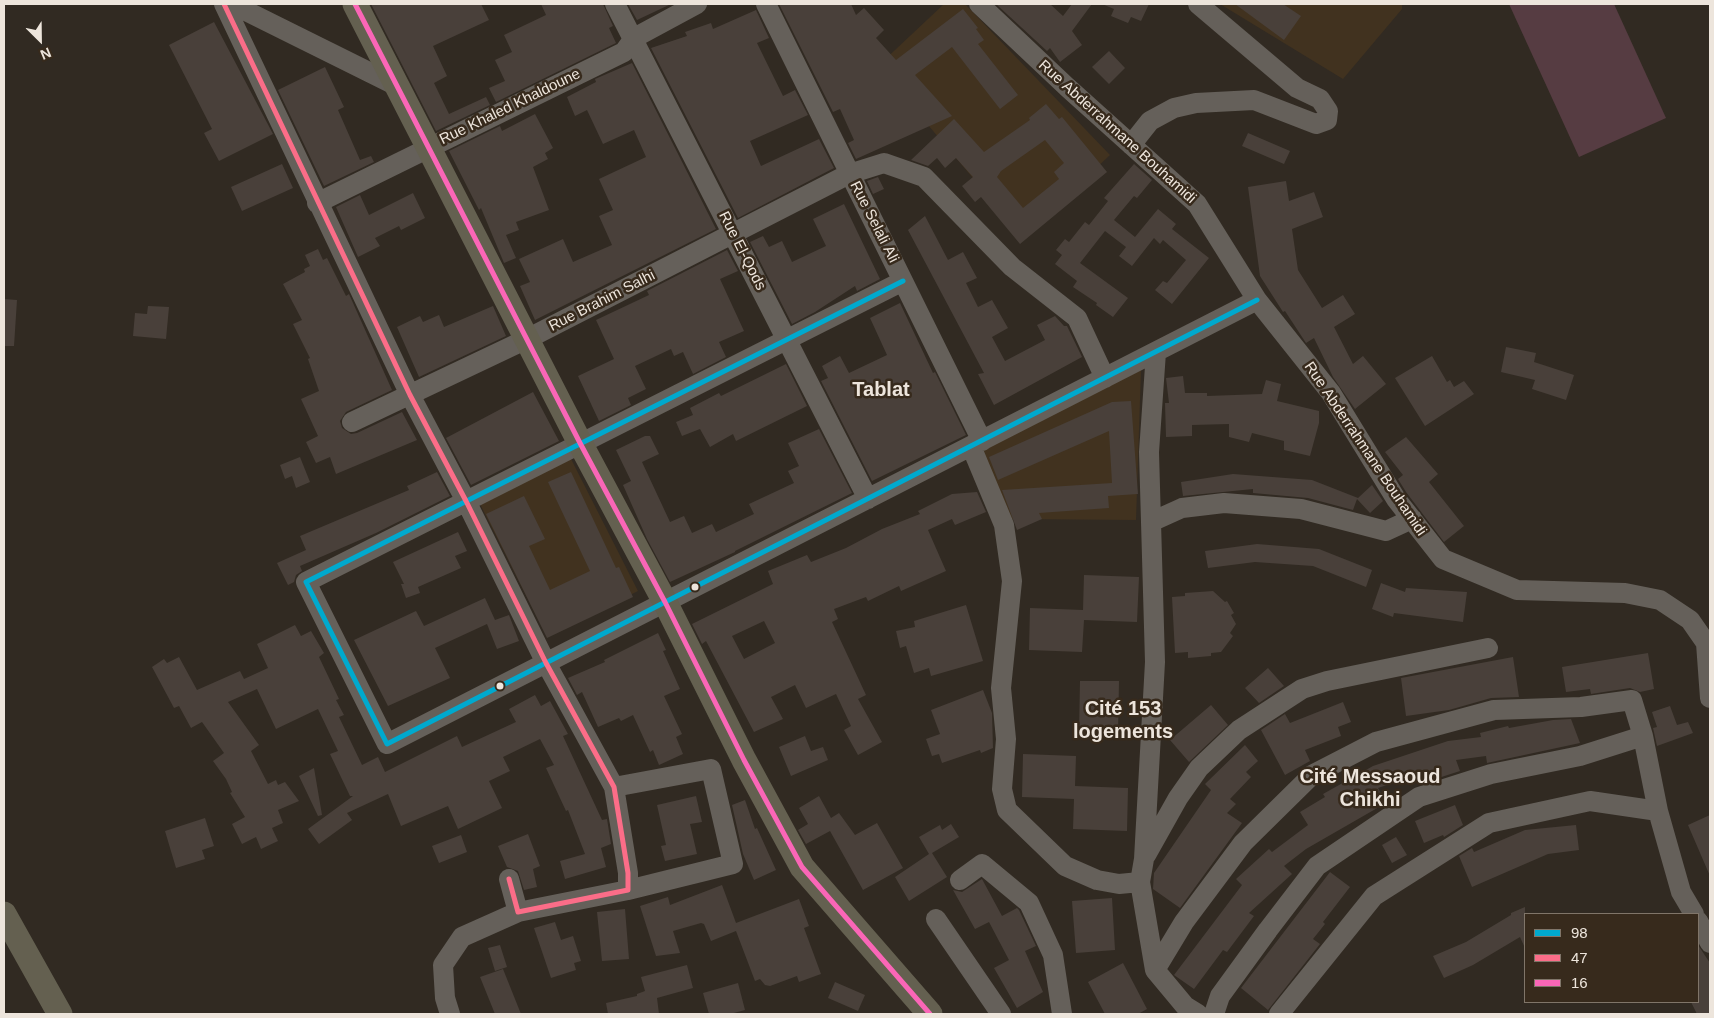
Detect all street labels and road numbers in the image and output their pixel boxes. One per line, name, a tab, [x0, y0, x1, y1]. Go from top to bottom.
street label: Rue Abderrahmane Bouhamidi	[1034, 56, 1200, 208]
street label: Rue Khaled Khaldoune	[437, 65, 583, 149]
street label: Rue Selali Ali	[846, 178, 902, 266]
street label: Rue El-Qods	[714, 209, 770, 293]
street label: Rue Brahim Salhi	[546, 266, 658, 336]
street label: Rue Abderrahmane Bouhamidi	[1300, 359, 1430, 539]

